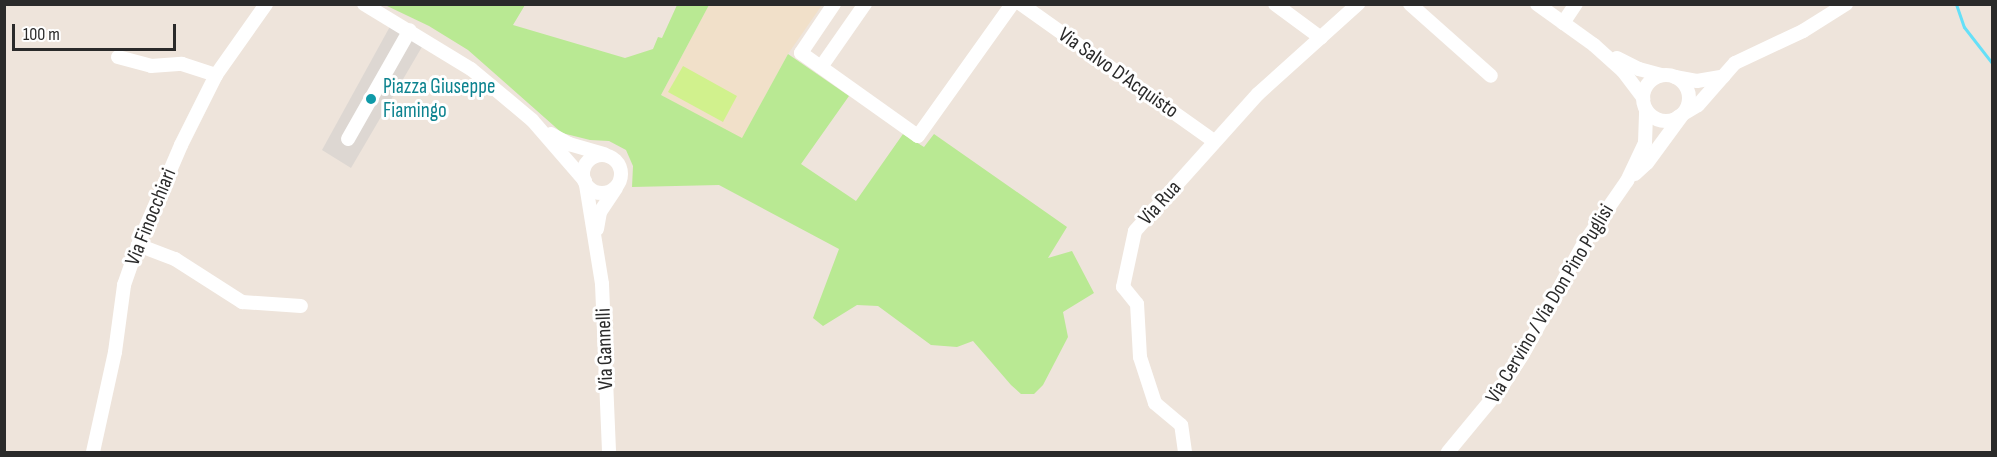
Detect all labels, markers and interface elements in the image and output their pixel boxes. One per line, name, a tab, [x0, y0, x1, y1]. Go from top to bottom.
scale bar	[15, 12, 178, 50]
street label: Via Salvo D'Acquisto	[1053, 22, 1183, 124]
text: 100 m	[23, 24, 60, 45]
place label: Piazza Giuseppe Fiamingo	[383, 74, 495, 124]
marker: Piazza Giuseppe Fiamingo	[364, 92, 378, 106]
street label: Via Finocchiari	[120, 165, 182, 269]
street label: Via Rua	[1133, 175, 1187, 231]
street label: Via Cervino / Via Don Pino Puglisi	[1481, 200, 1619, 408]
street label: Via Gannelli	[591, 308, 619, 390]

